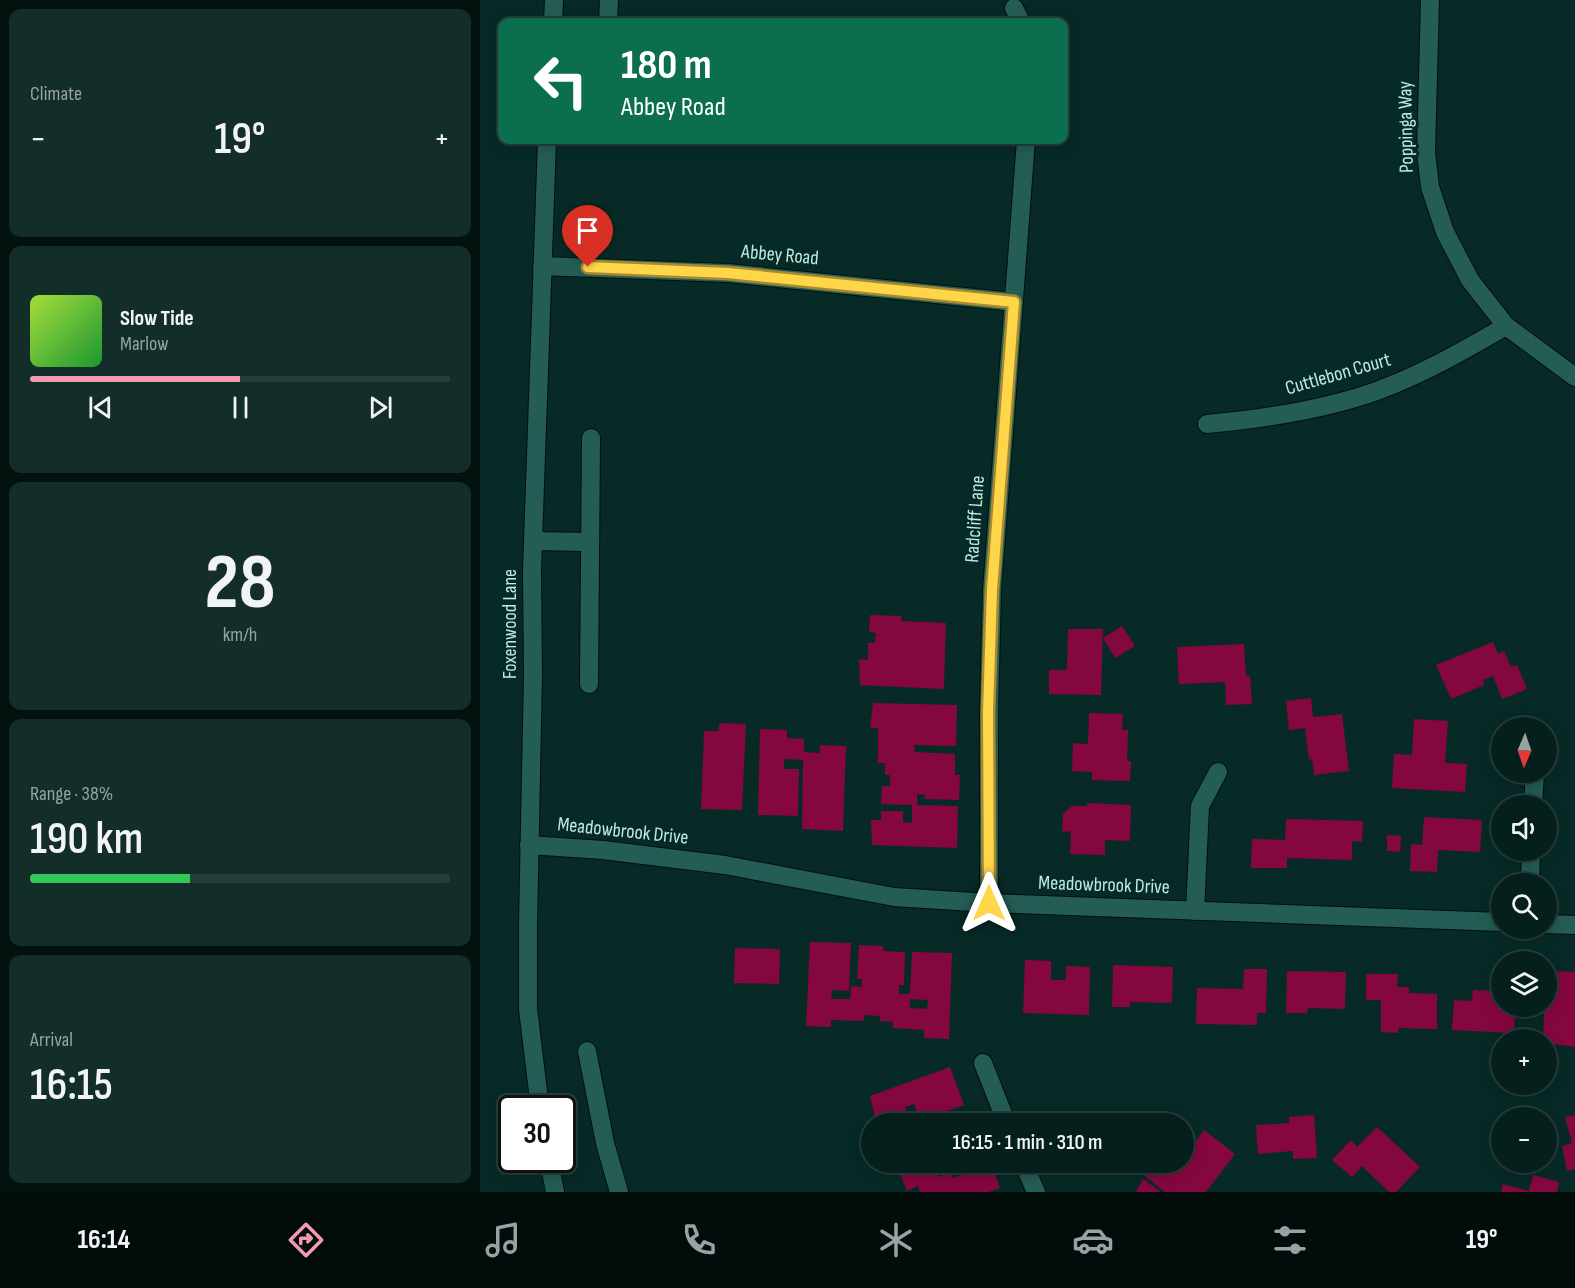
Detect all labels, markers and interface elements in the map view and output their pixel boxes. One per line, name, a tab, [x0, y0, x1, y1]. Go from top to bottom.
text: 180 m	[621, 40, 712, 91]
icon: left	[522, 42, 600, 120]
street label: Poppinga Way	[1393, 81, 1419, 173]
text: Climate	[30, 82, 82, 106]
text: Abbey Road	[621, 91, 726, 123]
text: 19°	[214, 112, 266, 167]
text: −	[30, 119, 46, 159]
text: +	[434, 119, 450, 159]
pin	[562, 205, 613, 267]
icon: arrive	[571, 214, 604, 247]
street label: Abbey Road	[739, 240, 820, 270]
text: Slow Tide	[120, 305, 194, 332]
text: Marlow	[120, 332, 168, 356]
street label: Cuttlebon Court	[1283, 348, 1393, 400]
icon: previous	[84, 391, 117, 424]
icon: pause	[224, 391, 257, 424]
icon: next	[364, 391, 397, 424]
street label: Radcliff Lane	[960, 475, 990, 563]
text: 28	[205, 537, 275, 630]
street label: Foxenwood Lane	[498, 569, 522, 679]
text: km/h	[223, 623, 257, 647]
north arrow	[1491, 717, 1557, 783]
map controls	[1491, 717, 1557, 1173]
text: Range · 38%	[30, 782, 113, 806]
button: sound	[1491, 795, 1557, 861]
text: 190 km	[30, 812, 143, 867]
street label: Meadowbrook Drive	[556, 812, 690, 850]
position arrow	[957, 871, 1021, 935]
street label: Meadowbrook Drive	[1038, 871, 1170, 899]
button: search	[1491, 873, 1557, 939]
button: layers	[1491, 951, 1557, 1017]
text: Arrival	[30, 1028, 73, 1052]
button: +	[1491, 1029, 1557, 1095]
text: 16:15	[30, 1058, 113, 1113]
speed limit sign: 30	[498, 1095, 576, 1173]
button: −	[1491, 1107, 1557, 1173]
text: 16:15 · 1 min · 310 m	[953, 1129, 1102, 1156]
icon: directions	[285, 1219, 327, 1261]
icon: music	[482, 1219, 524, 1261]
icon: phone	[678, 1219, 720, 1261]
icon: climate	[875, 1219, 917, 1261]
icon: car	[1072, 1219, 1114, 1261]
icon: filters	[1269, 1219, 1311, 1261]
text: 16:14	[77, 1224, 130, 1256]
text: 19°	[1466, 1224, 1498, 1256]

